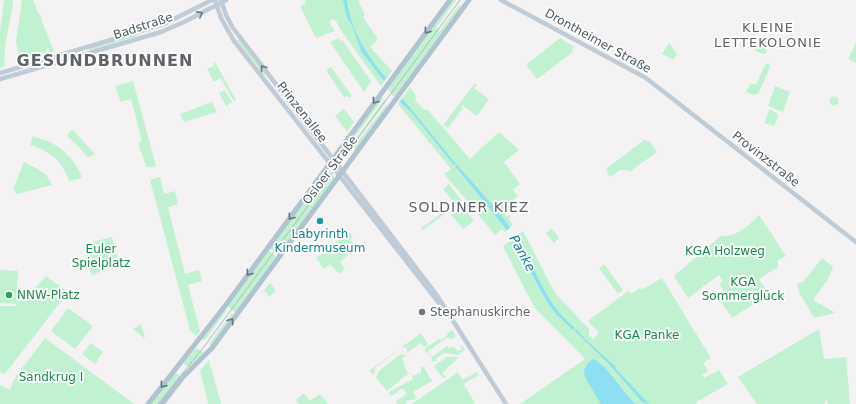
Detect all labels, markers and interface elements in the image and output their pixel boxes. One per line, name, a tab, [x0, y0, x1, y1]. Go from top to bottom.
street label: Drontheimer Straße	[542, 6, 654, 76]
street label: Badstraße	[112, 10, 174, 42]
one-way arrow	[196, 11, 203, 19]
district label: KLEINE LETTEKOLONIE	[714, 20, 822, 50]
one-way arrow	[425, 27, 432, 34]
district label: GESUNDBRUNNEN	[17, 51, 193, 70]
one-way arrow	[261, 65, 268, 72]
street label: Prinzenallee	[274, 79, 330, 145]
one-way arrow	[373, 97, 380, 104]
street label: Provinzstraße	[730, 128, 802, 190]
street label: Osloer Straße	[300, 133, 360, 207]
district label: SOLDINER KIEZ	[409, 199, 529, 215]
one-way arrow	[288, 213, 296, 220]
marker: Labyrinth Kindermuseum	[315, 216, 325, 226]
place label: Labyrinth Kindermuseum	[275, 227, 365, 255]
water label: Panke	[506, 232, 539, 274]
park label: Euler Spielplatz	[72, 242, 130, 270]
park label: KGA Holzweg	[685, 244, 765, 258]
one-way arrow	[247, 269, 254, 276]
park label: KGA Sommerglück	[702, 275, 784, 303]
place label: NNW-Platz	[17, 288, 80, 302]
marker: NNW-Platz	[4, 290, 14, 300]
place label: Stephanuskirche	[430, 305, 530, 319]
marker: Stephanuskirche	[417, 307, 427, 317]
one-way arrow	[226, 318, 234, 325]
park label: KGA Panke	[615, 328, 679, 342]
park label: Sandkrug I	[19, 370, 83, 384]
one-way arrow	[160, 381, 168, 388]

